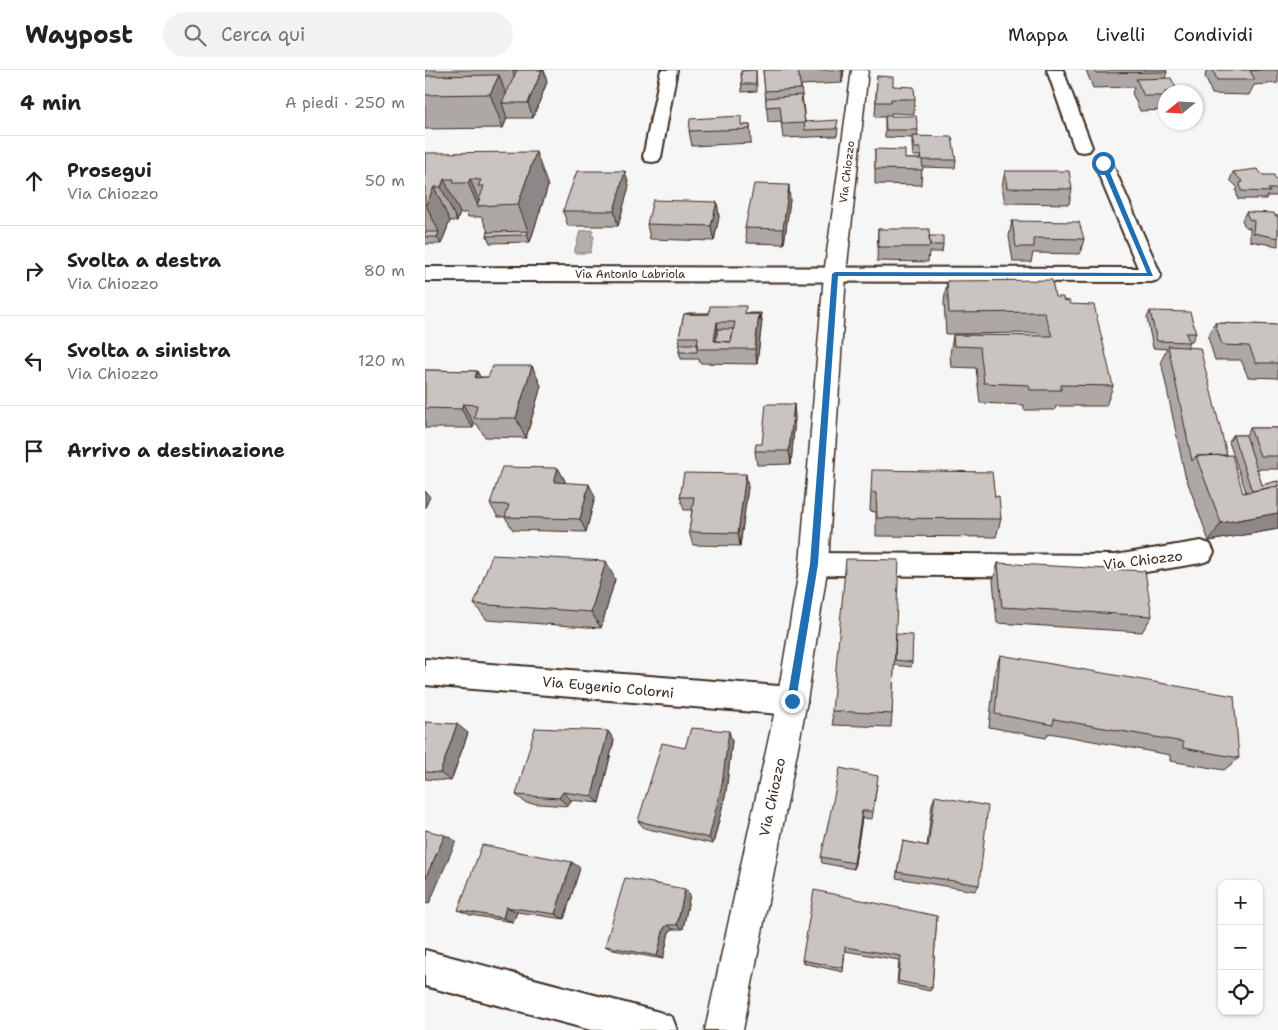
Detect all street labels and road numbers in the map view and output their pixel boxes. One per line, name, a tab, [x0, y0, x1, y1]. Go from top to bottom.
street label: Via Chiozzo	[836, 140, 858, 204]
street label: Via Antonio Labriola	[575, 267, 685, 282]
street label: Via Chiozzo	[1102, 546, 1184, 574]
street label: Via Eugenio Colorni	[541, 672, 675, 702]
street label: Via Chiozzo	[755, 756, 789, 838]

